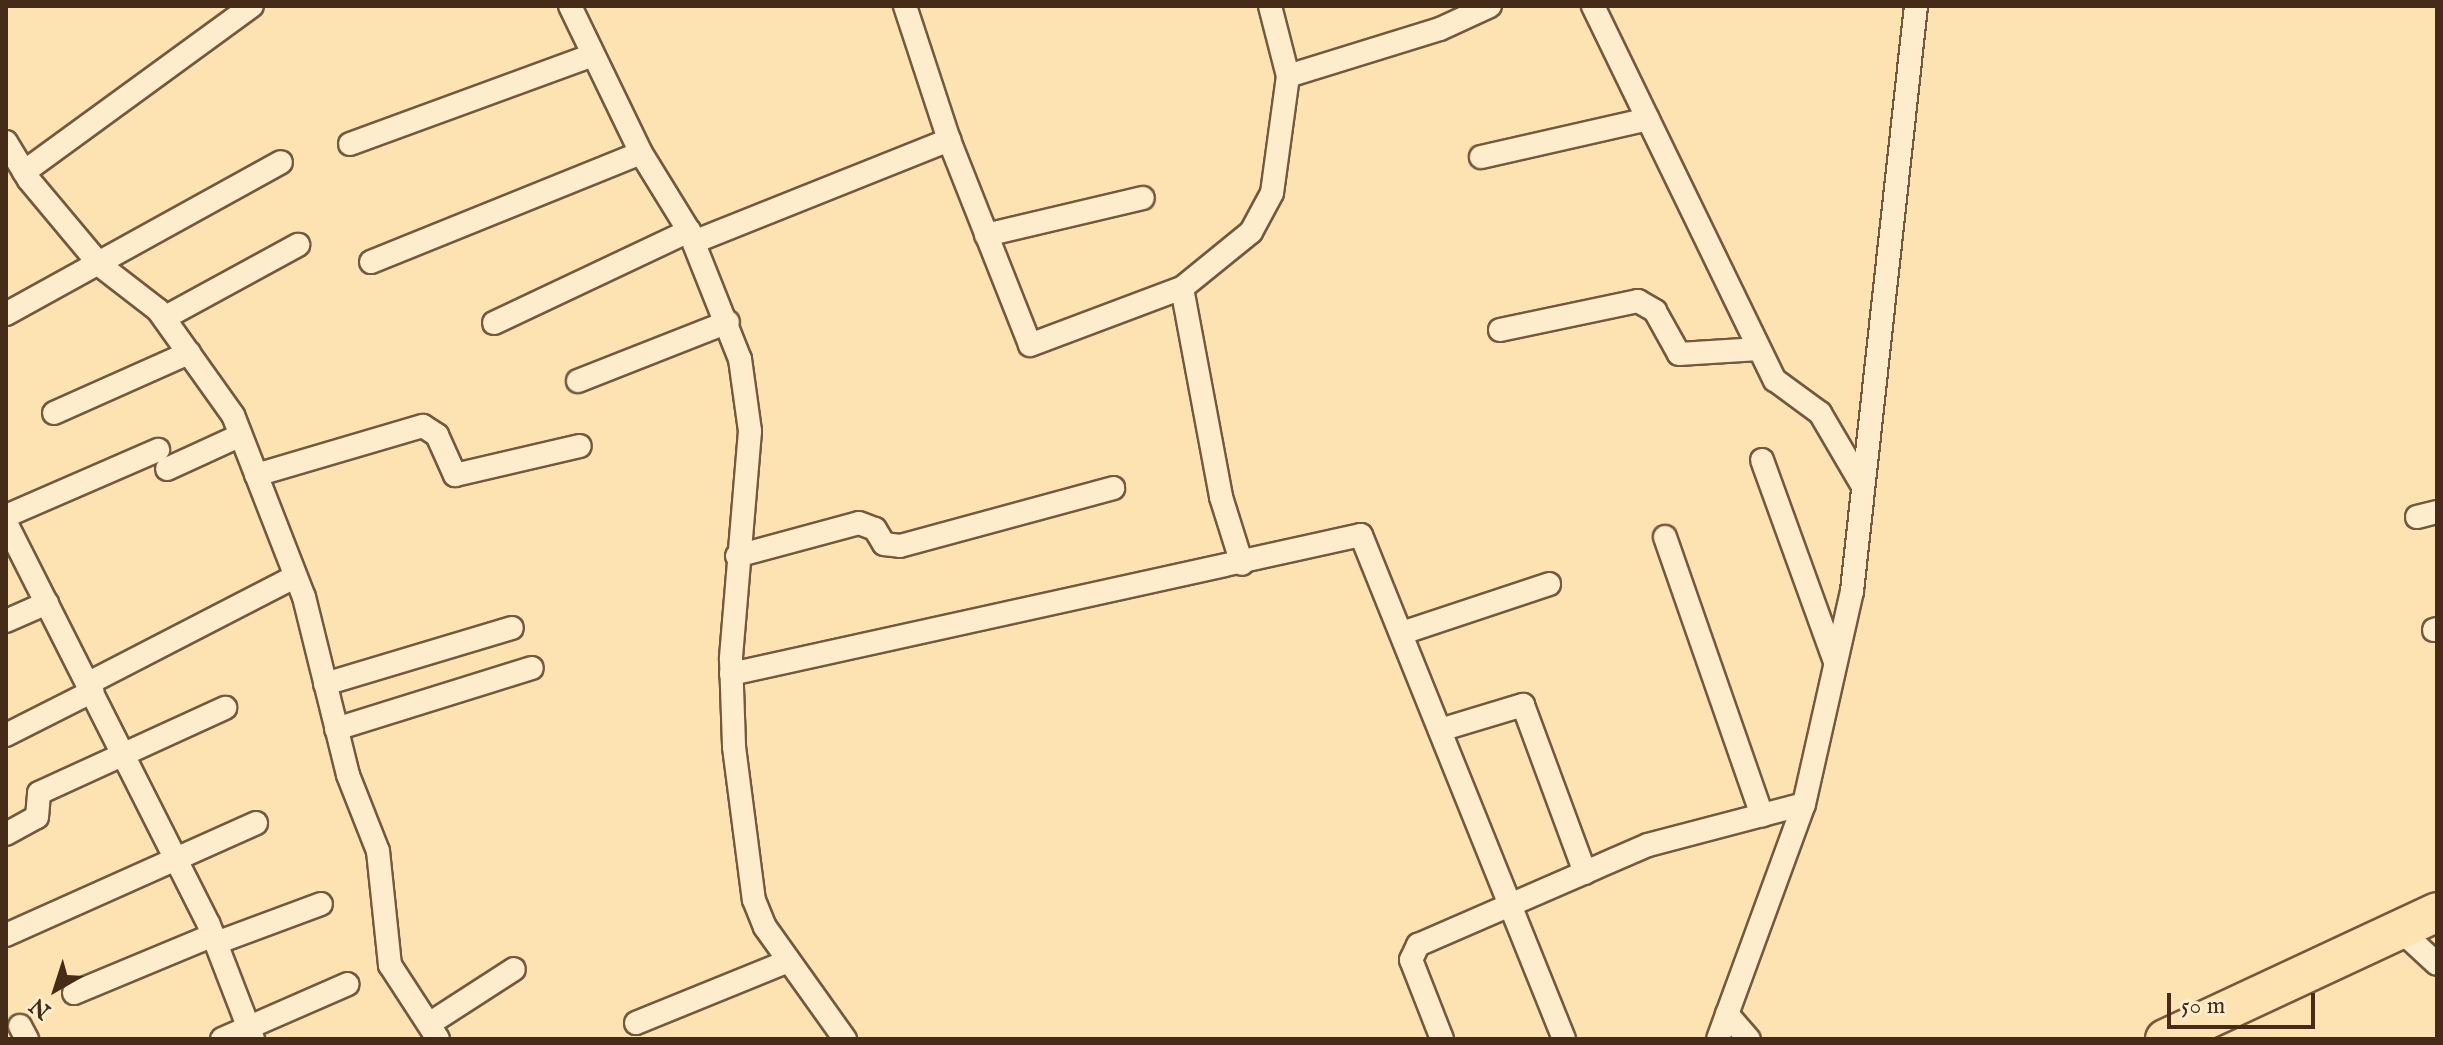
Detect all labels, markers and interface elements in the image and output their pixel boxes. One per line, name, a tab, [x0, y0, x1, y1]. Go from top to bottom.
north arrow	[16, 949, 96, 1029]
scale bar	[2171, 977, 2319, 1027]
text: N	[25, 991, 57, 1025]
text: 50 m	[2181, 991, 2225, 1022]

